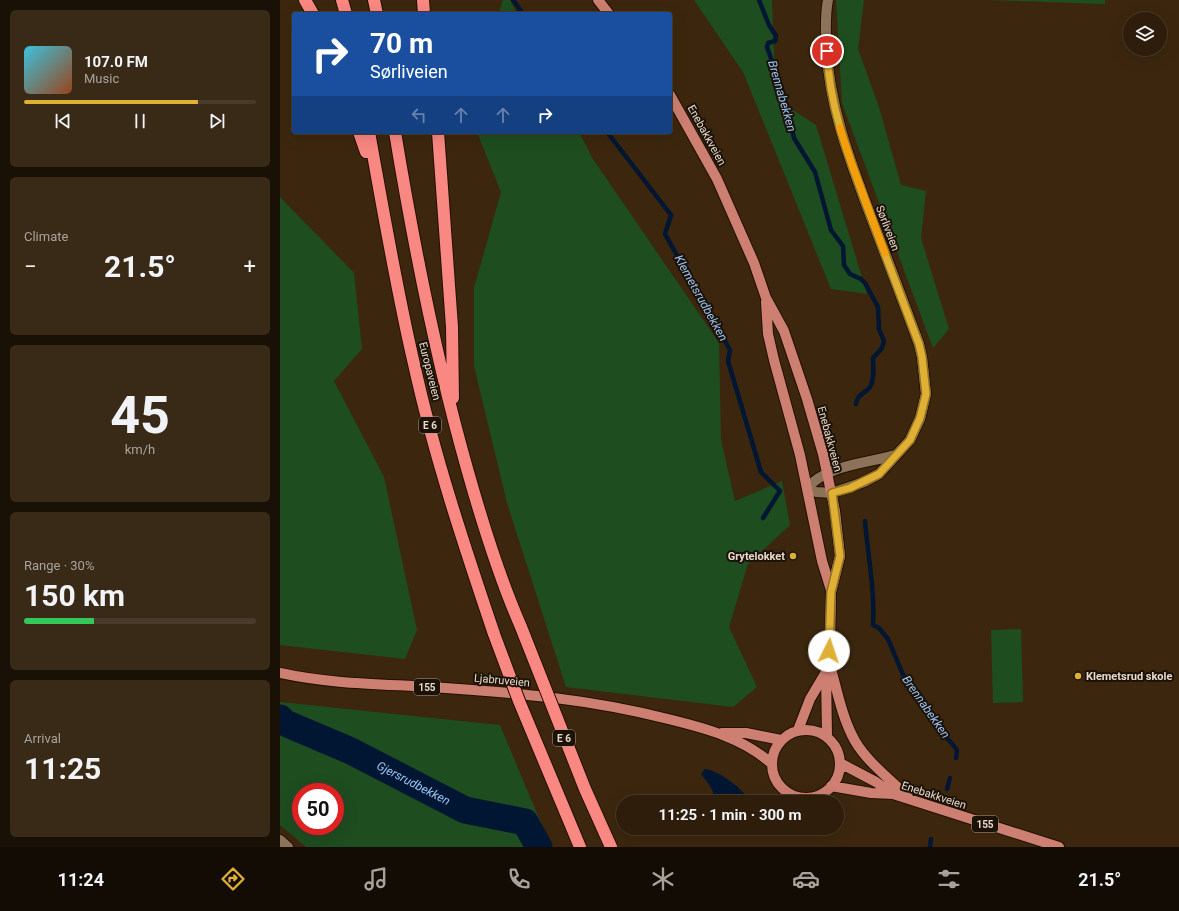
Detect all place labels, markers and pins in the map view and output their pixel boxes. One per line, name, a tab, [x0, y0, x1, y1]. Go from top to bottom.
pin	[810, 34, 844, 68]
place label: Grytelokket	[728, 550, 785, 563]
marker: Grytelokket	[788, 551, 798, 561]
place label: Klemetsrud skole	[1086, 670, 1172, 683]
marker: Klemetsrud skole	[1073, 671, 1083, 681]

